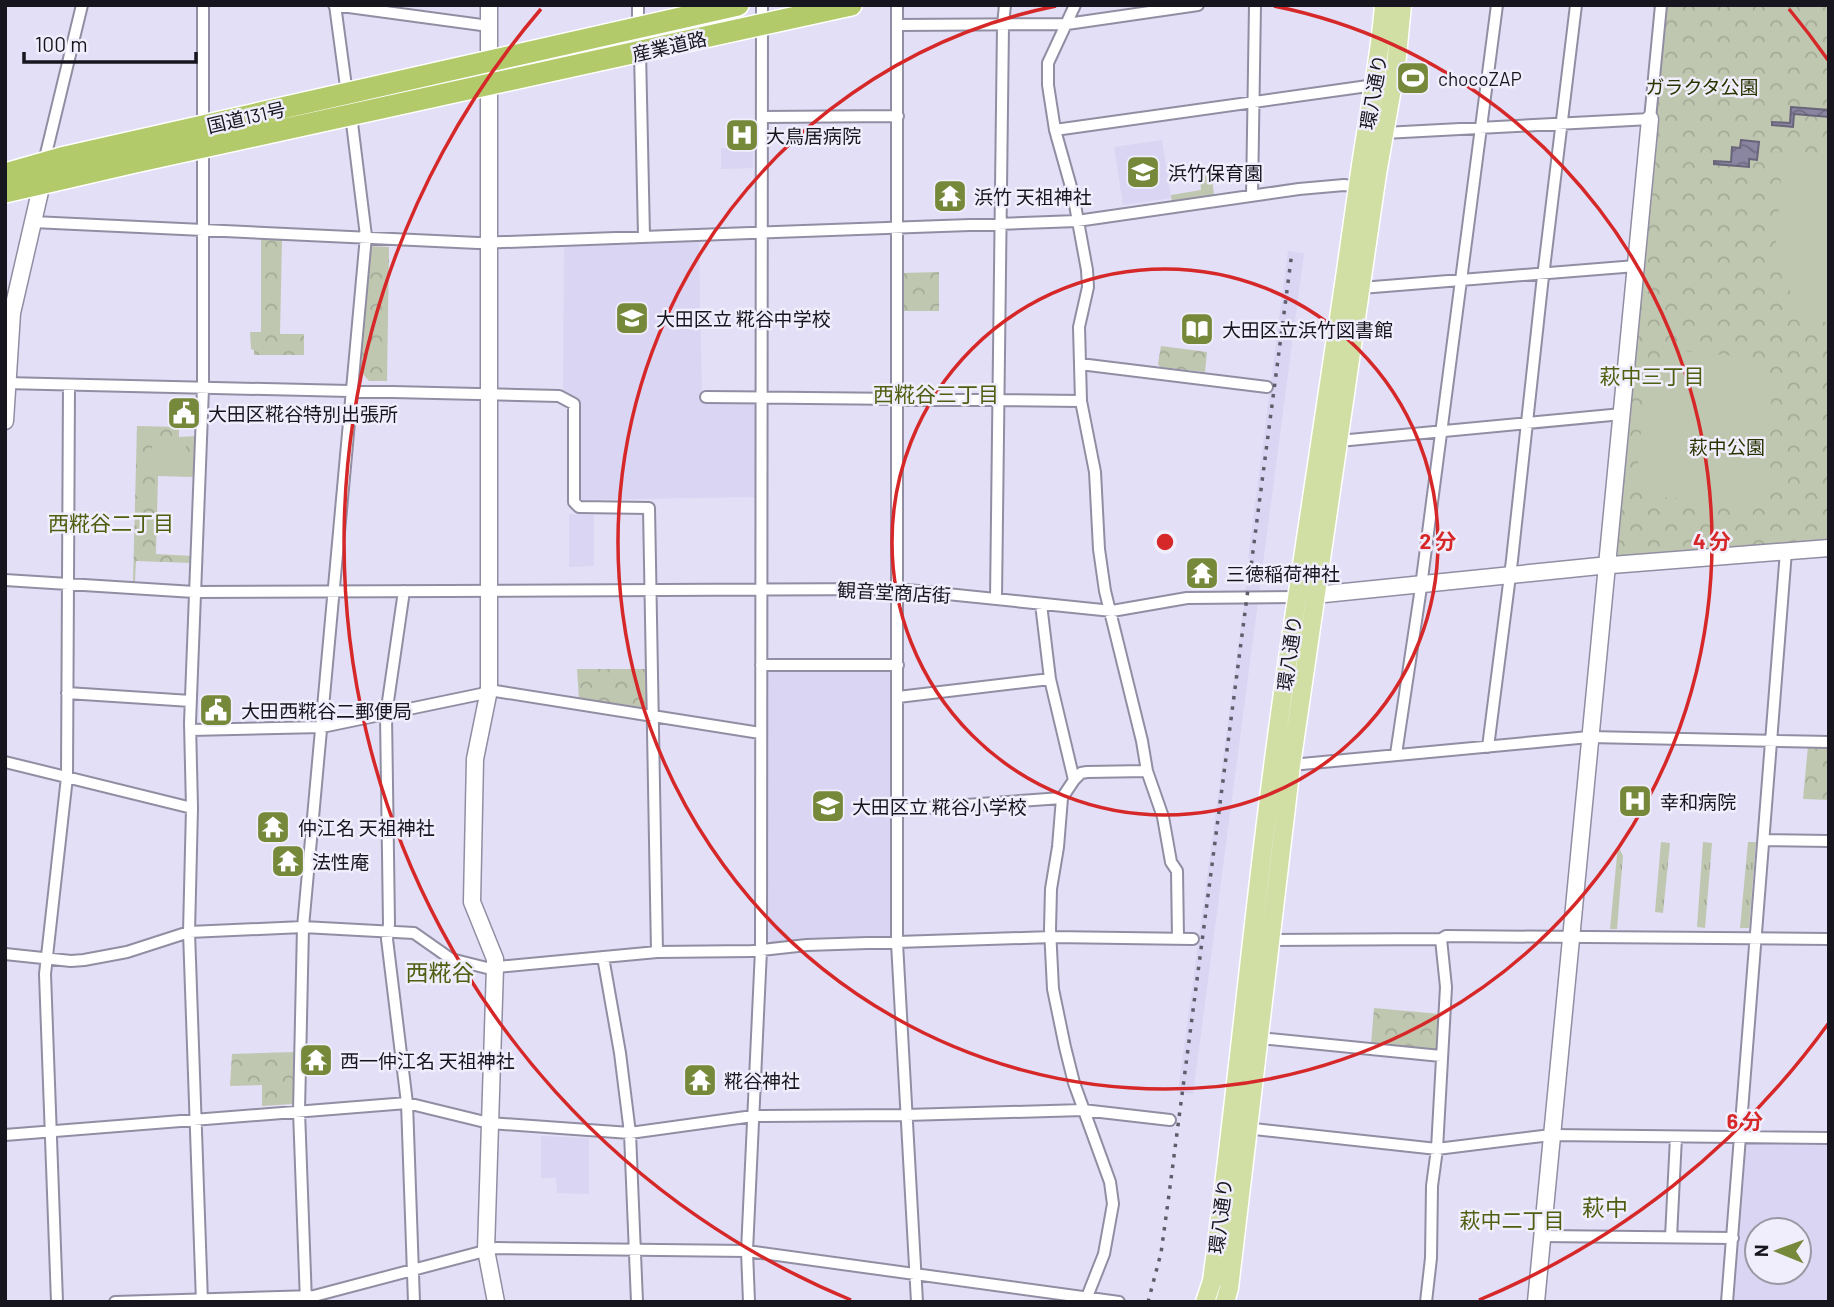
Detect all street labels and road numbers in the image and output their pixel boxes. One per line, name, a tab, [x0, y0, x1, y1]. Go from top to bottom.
street label: 産業道路	[629, 26, 709, 66]
street label: 環八通り	[1355, 53, 1391, 131]
street label: 国道131号	[204, 97, 288, 137]
street label: 観音堂商店街	[836, 578, 952, 606]
street label: 環八通り	[1272, 614, 1306, 692]
street label: 環八通り	[1204, 1177, 1236, 1255]

